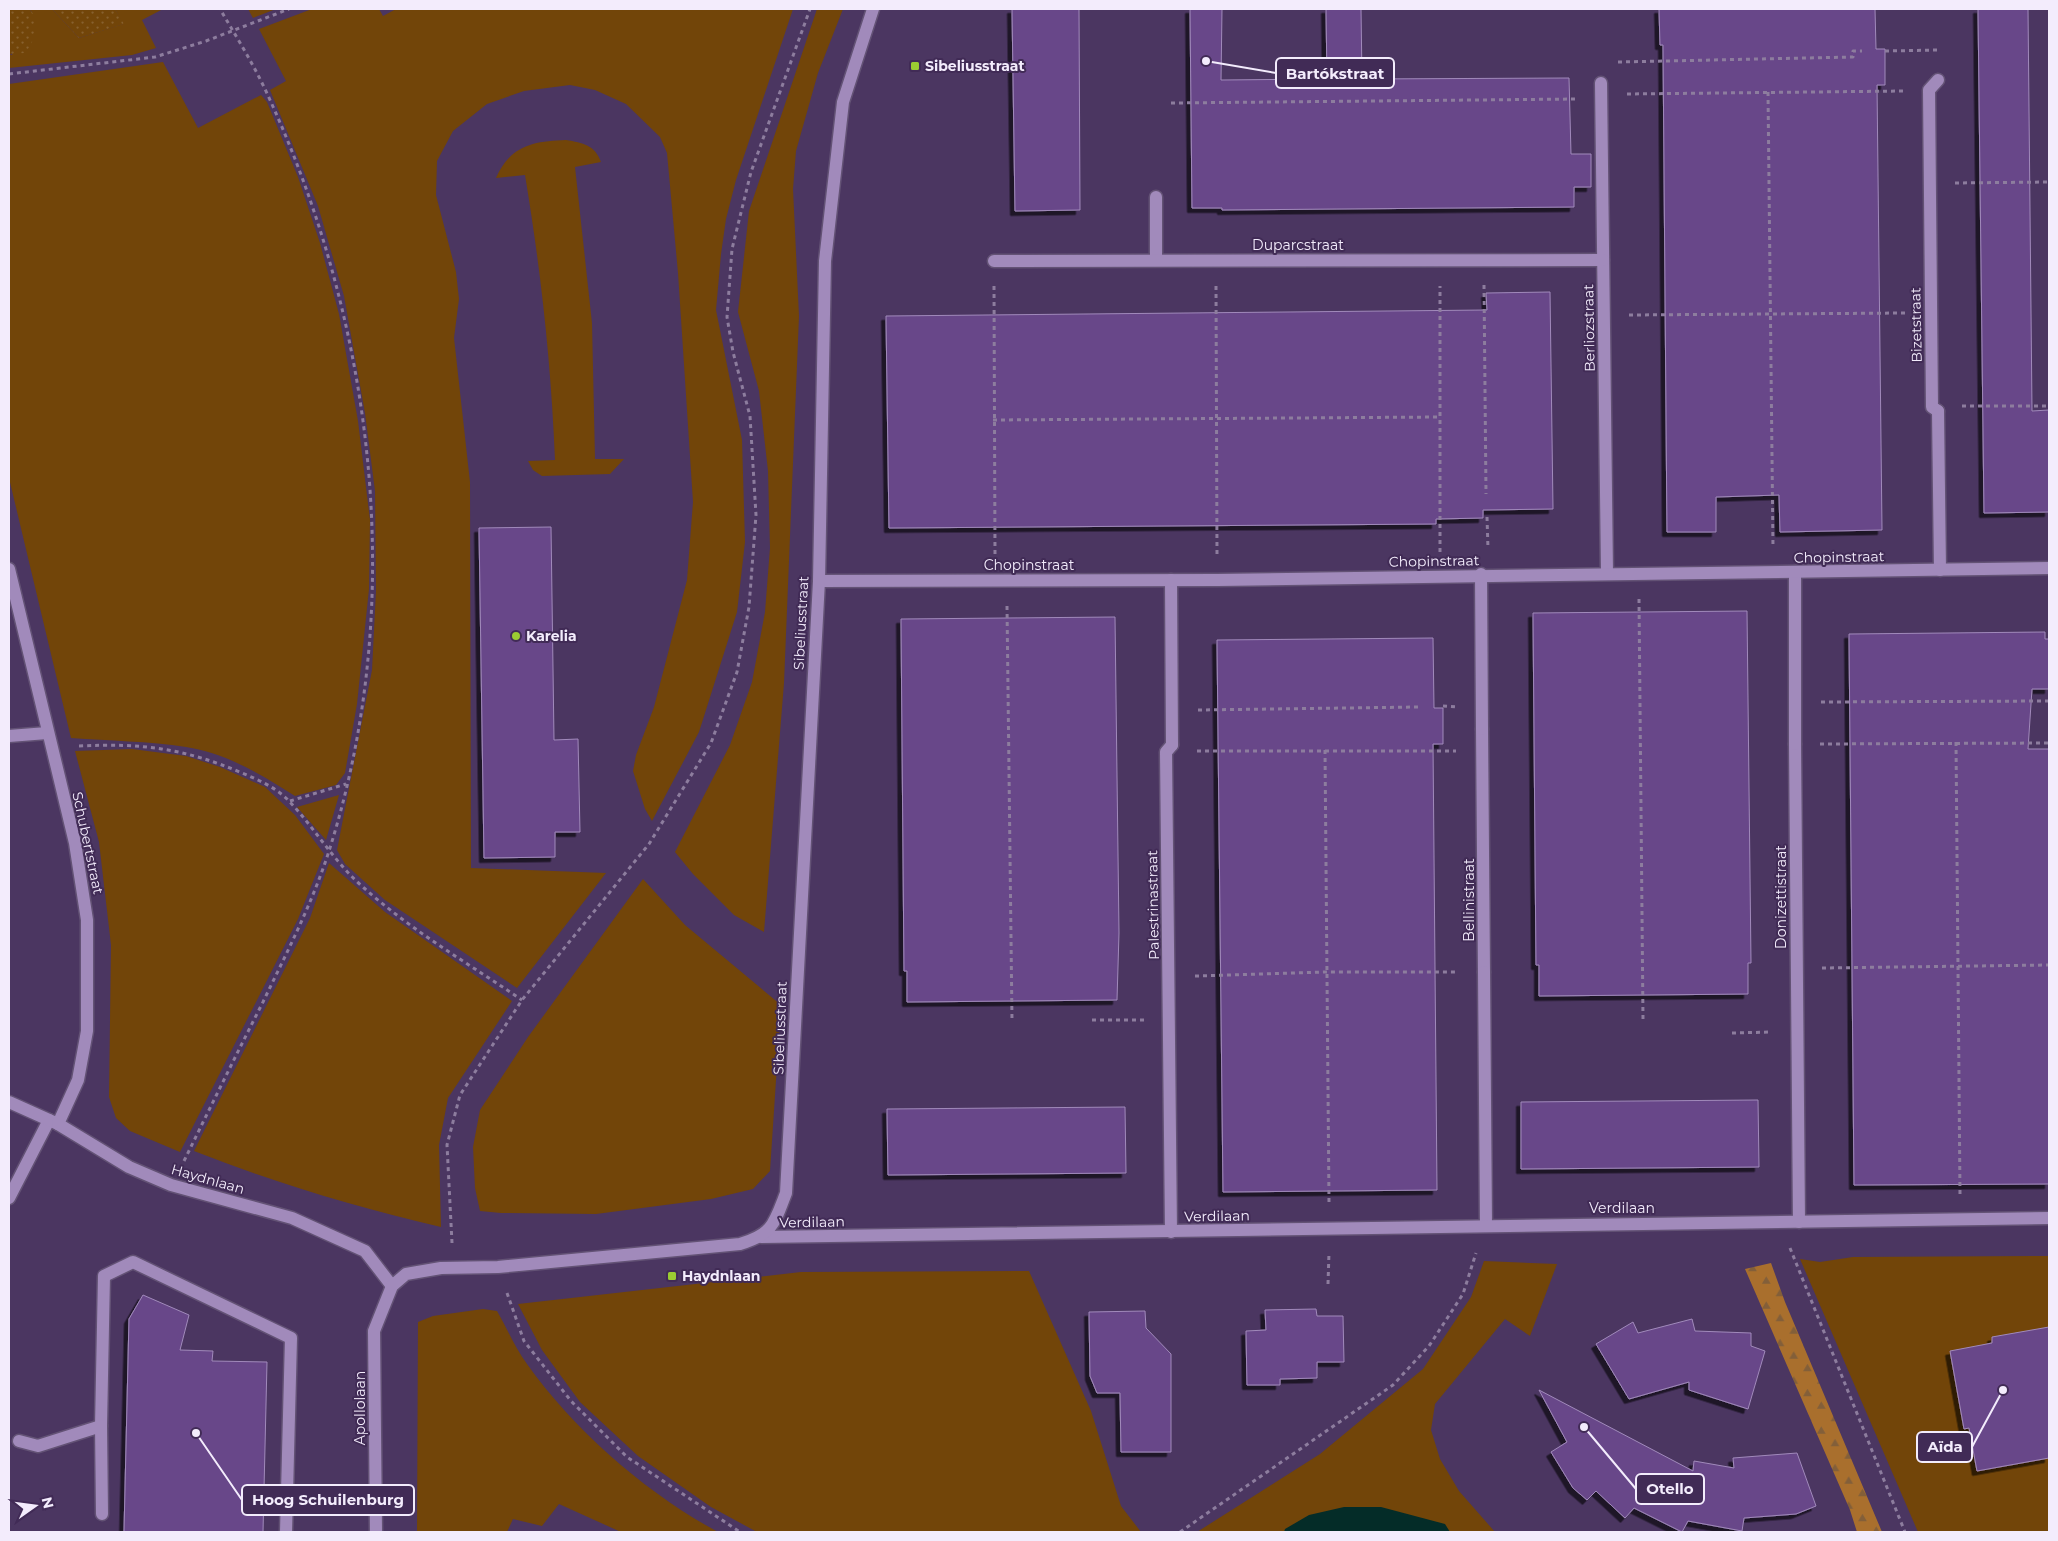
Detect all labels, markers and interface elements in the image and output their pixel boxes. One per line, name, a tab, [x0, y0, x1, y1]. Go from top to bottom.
place label: Sibeliusstraat	[925, 57, 1025, 75]
callout: Bartókstraat	[1276, 58, 1394, 88]
marker: Sibeliusstraat	[909, 60, 921, 72]
text: Bartókstraat	[1286, 64, 1385, 83]
street label: Duparcstraat	[1252, 236, 1344, 254]
street label: Berliozstraat	[1579, 284, 1599, 372]
street label: Bizetstraat	[1906, 287, 1926, 363]
street label: Chopinstraat	[1794, 547, 1885, 567]
street label: Chopinstraat	[1389, 551, 1480, 571]
street label: Chopinstraat	[984, 556, 1075, 574]
street label: Sibeliusstraat	[790, 575, 812, 670]
place label: Karelia	[526, 627, 577, 645]
marker: Karelia	[510, 630, 522, 642]
street label: Schubertstraat	[68, 790, 108, 896]
street label: Donizettistraat	[1772, 845, 1790, 949]
street label: Palestrinastraat	[1143, 850, 1163, 960]
street label: Bellinistraat	[1460, 858, 1478, 942]
street label: Sibeliusstraat	[769, 980, 791, 1075]
street label: Haydnlaan	[169, 1160, 247, 1198]
street label: Verdilaan	[1589, 1199, 1655, 1217]
street label: Verdilaan	[1184, 1206, 1250, 1226]
street label: Verdilaan	[779, 1212, 845, 1232]
place label: Haydnlaan	[682, 1267, 761, 1285]
marker: Haydnlaan	[666, 1270, 678, 1282]
street label: Apollolaan	[351, 1371, 369, 1445]
callout: Aïda	[1917, 1432, 1972, 1462]
text: Aïda	[1926, 1437, 1963, 1456]
callout: Otello	[1636, 1474, 1704, 1504]
text: Otello	[1646, 1479, 1694, 1498]
north arrow	[10, 1481, 60, 1531]
callout: Hoog Schuilenburg	[242, 1485, 414, 1515]
text: Hoog Schuilenburg	[252, 1490, 404, 1509]
text: N	[38, 1495, 58, 1511]

